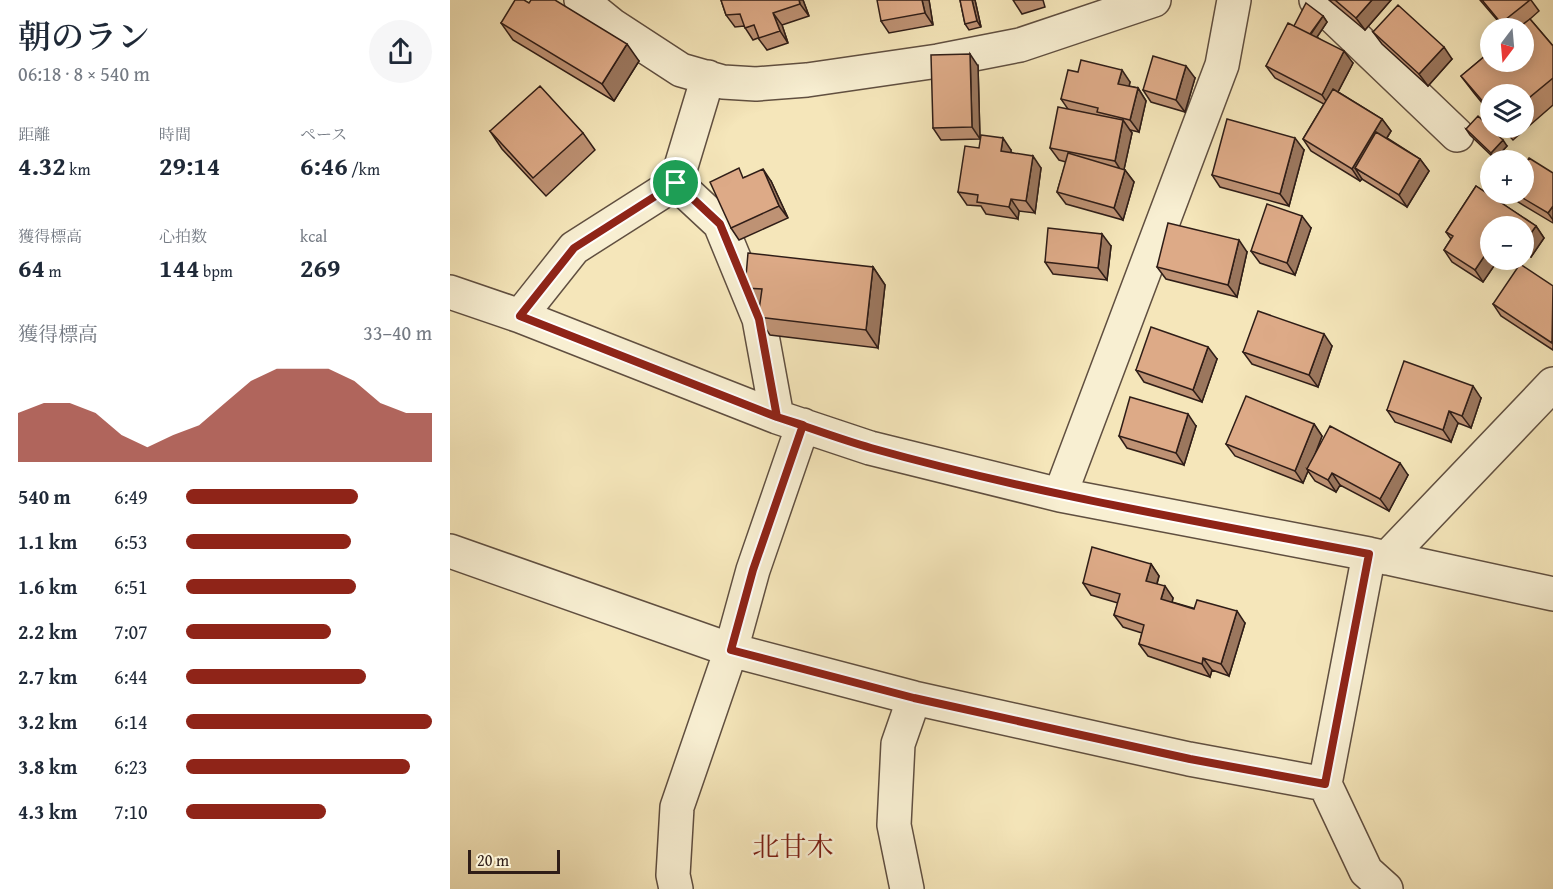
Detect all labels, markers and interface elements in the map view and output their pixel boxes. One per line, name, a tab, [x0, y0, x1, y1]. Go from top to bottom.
text: 朝のラン	[18, 12, 150, 60]
north arrow	[1480, 18, 1534, 72]
map controls	[1480, 18, 1534, 270]
button: share	[369, 20, 432, 83]
text: 06:18 · 8 × 540 m	[18, 59, 150, 88]
button: layers	[1480, 84, 1534, 138]
text: 距離	[18, 122, 50, 146]
text: 時間	[159, 122, 191, 146]
text: ペース	[300, 122, 347, 146]
text: 4.32	[18, 146, 66, 185]
text: 29:14	[159, 146, 220, 185]
text: 6:46	[300, 146, 348, 185]
button: +	[1480, 150, 1534, 204]
text: km	[66, 157, 90, 181]
text: /km	[348, 157, 380, 181]
pin	[650, 157, 701, 208]
icon: arrive	[659, 166, 692, 199]
button: −	[1480, 216, 1534, 270]
text: 獲得標高	[18, 224, 82, 248]
text: 心拍数	[159, 224, 207, 248]
text: kcal	[300, 224, 327, 248]
text: 64	[18, 248, 45, 287]
text: 144	[159, 248, 199, 287]
text: 269	[300, 248, 340, 287]
text: m	[45, 259, 62, 283]
text: bpm	[199, 259, 233, 283]
text: 33–40 m	[363, 318, 432, 347]
text: 獲得標高	[18, 319, 98, 348]
text: 540 m	[18, 482, 71, 511]
text: 6:49	[114, 482, 148, 511]
text: 1.1 km	[18, 527, 77, 556]
text: 6:53	[114, 527, 148, 556]
text: 1.6 km	[18, 572, 77, 601]
text: 6:51	[114, 572, 148, 601]
text: 2.2 km	[18, 617, 77, 646]
text: 7:07	[114, 617, 148, 646]
text: 2.7 km	[18, 662, 77, 691]
text: 6:44	[114, 662, 148, 691]
text: 3.2 km	[18, 707, 77, 736]
text: 6:14	[114, 707, 148, 736]
text: 3.8 km	[18, 752, 77, 781]
text: 6:23	[114, 752, 148, 781]
text: 4.3 km	[18, 797, 77, 826]
text: 7:10	[114, 797, 148, 826]
district label: 北甘木	[753, 826, 834, 866]
scale bar	[468, 847, 560, 874]
text: 20 m	[477, 848, 509, 872]

